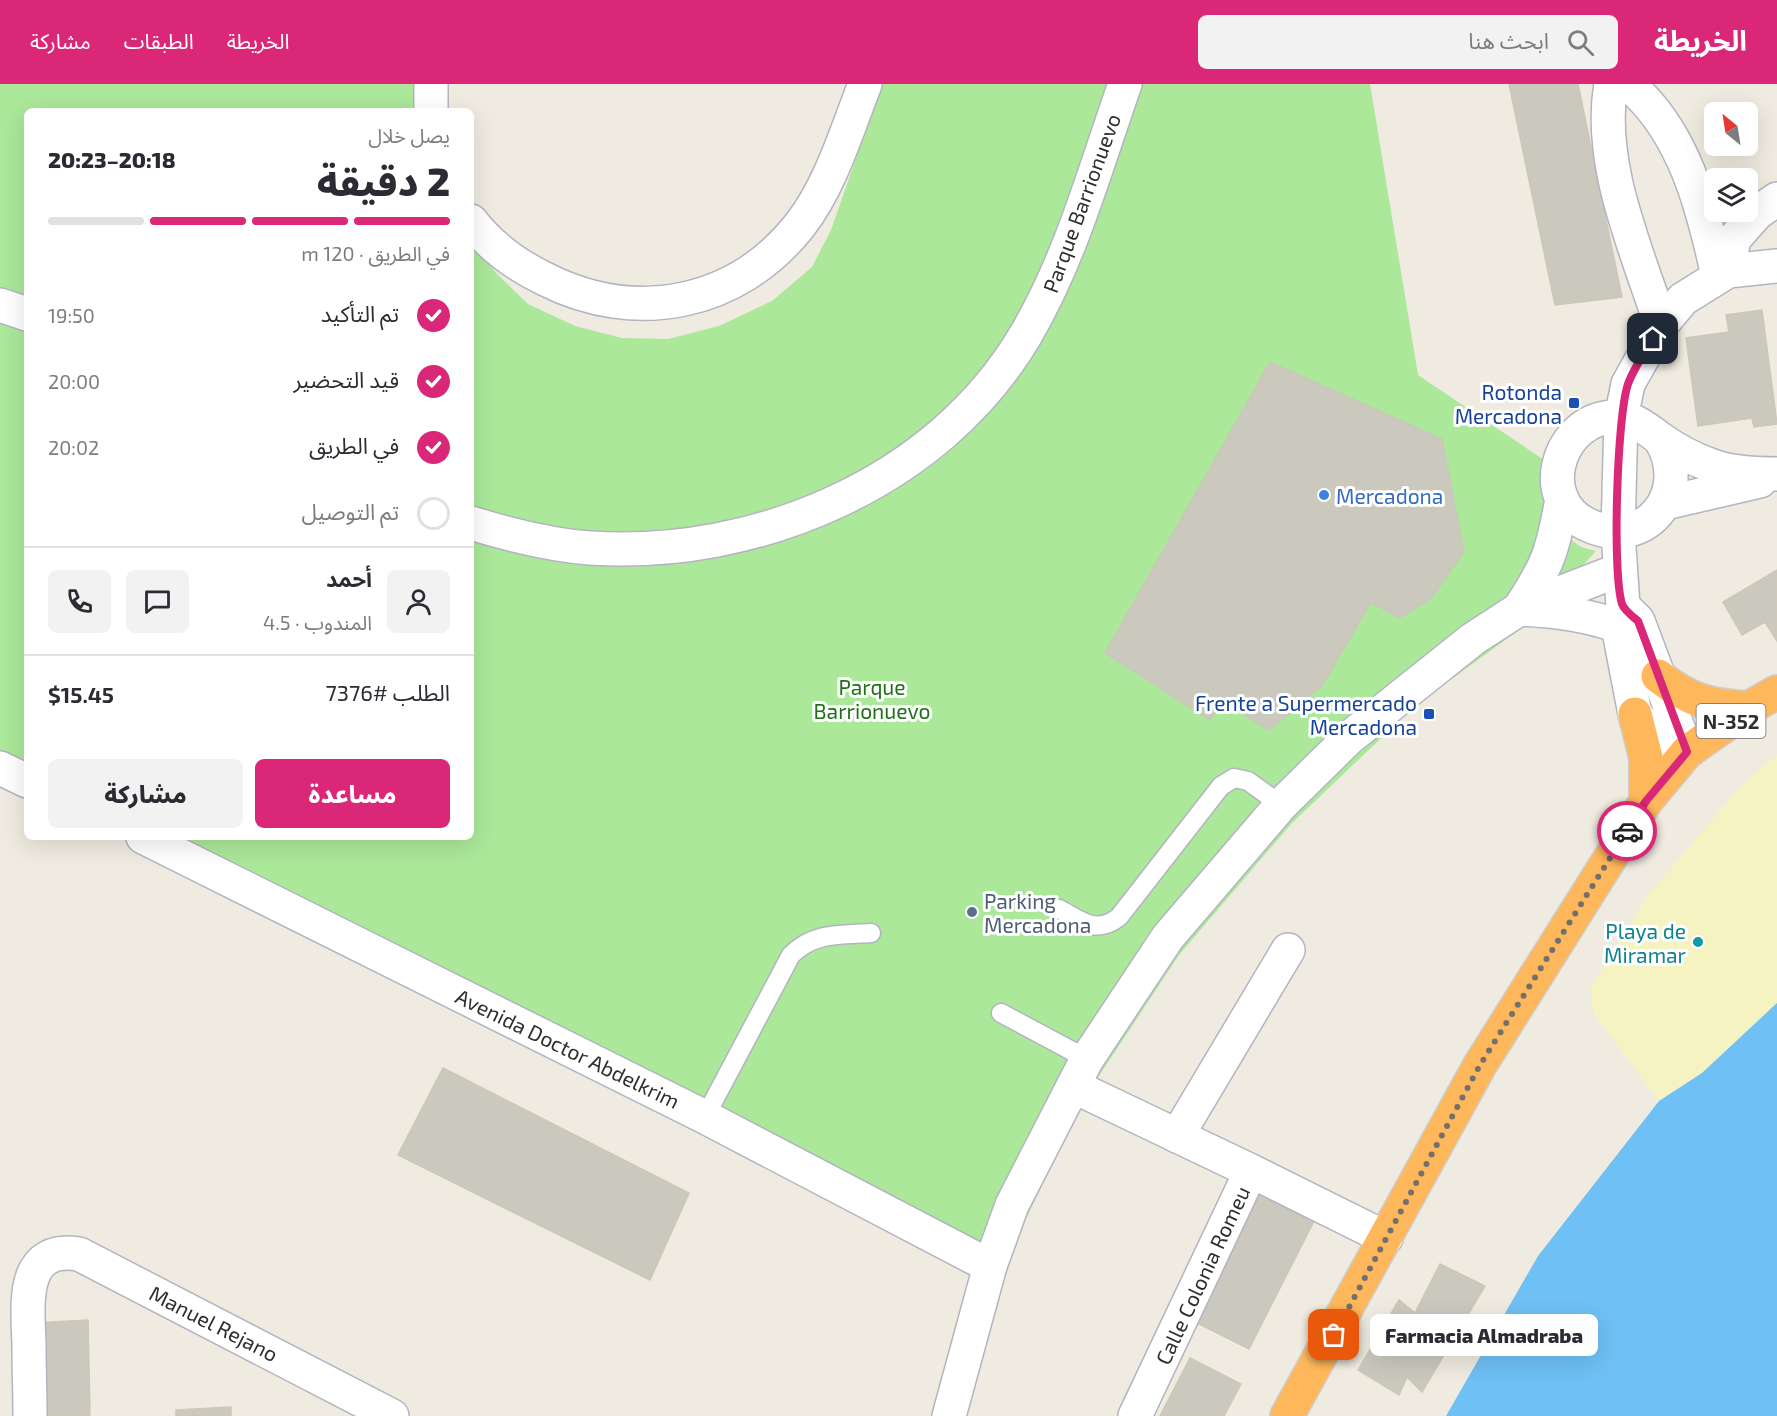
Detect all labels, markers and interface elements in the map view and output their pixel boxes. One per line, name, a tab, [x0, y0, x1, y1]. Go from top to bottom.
search box	[1198, 15, 1618, 69]
text: الخريطة	[1654, 23, 1747, 57]
icon: search	[1564, 26, 1597, 59]
text: ابحث هنا	[1468, 27, 1549, 53]
text: مشاركة	[30, 28, 91, 53]
text: الطبقات	[124, 28, 194, 53]
text: الخريطة	[227, 28, 290, 53]
north arrow	[1704, 102, 1758, 156]
map controls	[1704, 102, 1758, 222]
street label: Parque Barrionuevo	[1037, 110, 1125, 296]
text: يصل خلال	[368, 123, 450, 147]
text: 20:18–20:23	[48, 146, 176, 172]
text: 2 دقيقة	[317, 157, 450, 204]
button: layers	[1704, 168, 1758, 222]
text: في الطريق · 120 m	[301, 241, 450, 265]
icon: check	[417, 299, 450, 332]
text: تم التأكيد	[321, 300, 399, 326]
text: 19:50	[48, 303, 95, 327]
pin	[1627, 313, 1678, 364]
icon: home	[1636, 322, 1669, 355]
icon: check	[417, 365, 450, 398]
text: قيد التحضير	[293, 366, 399, 392]
text: 20:00	[48, 369, 100, 393]
place label: Rotonda Mercadona	[1455, 379, 1562, 428]
marker: Rotonda Mercadona	[1567, 396, 1581, 410]
icon: check	[417, 431, 450, 464]
text: في الطريق	[309, 432, 399, 458]
text: 20:02	[48, 435, 99, 459]
place label: Mercadona	[1336, 483, 1443, 508]
marker: Mercadona	[1317, 488, 1331, 502]
text: تم التوصيل	[301, 498, 399, 524]
text: أحمد	[326, 565, 372, 591]
button: phone	[48, 570, 111, 633]
button: chat	[126, 570, 189, 633]
button: person	[387, 570, 450, 633]
text: المندوب · 4.5	[263, 610, 372, 634]
park label: Parque Barrionuevo	[814, 674, 930, 723]
text: الطلب #7376	[325, 679, 450, 705]
text: $15.45	[48, 681, 114, 707]
place label: Frente a Supermercado Mercadona	[1195, 690, 1417, 739]
road number: N-352	[1696, 704, 1766, 738]
marker: Frente a Supermercado Mercadona	[1422, 707, 1436, 721]
button: مشاركة	[48, 759, 243, 828]
button: مساعدة	[255, 759, 450, 828]
courier	[1597, 801, 1657, 861]
icon: car	[1611, 815, 1644, 848]
place label: Parking Mercadona	[984, 888, 1091, 937]
marker: Parking Mercadona	[965, 905, 979, 919]
place label: Playa de Miramar	[1604, 918, 1687, 967]
marker: Playa de Miramar	[1691, 935, 1705, 949]
street label: Avenida Doctor Abdelkrim	[452, 983, 684, 1113]
street label: Calle Colonia Romeu	[1150, 1182, 1254, 1368]
street label: Manuel Rejano	[145, 1280, 282, 1367]
pin	[1308, 1309, 1359, 1360]
callout: Farmacia Almadraba	[1370, 1314, 1598, 1356]
icon: bag	[1317, 1318, 1350, 1351]
text: Farmacia Almadraba	[1385, 1323, 1583, 1347]

